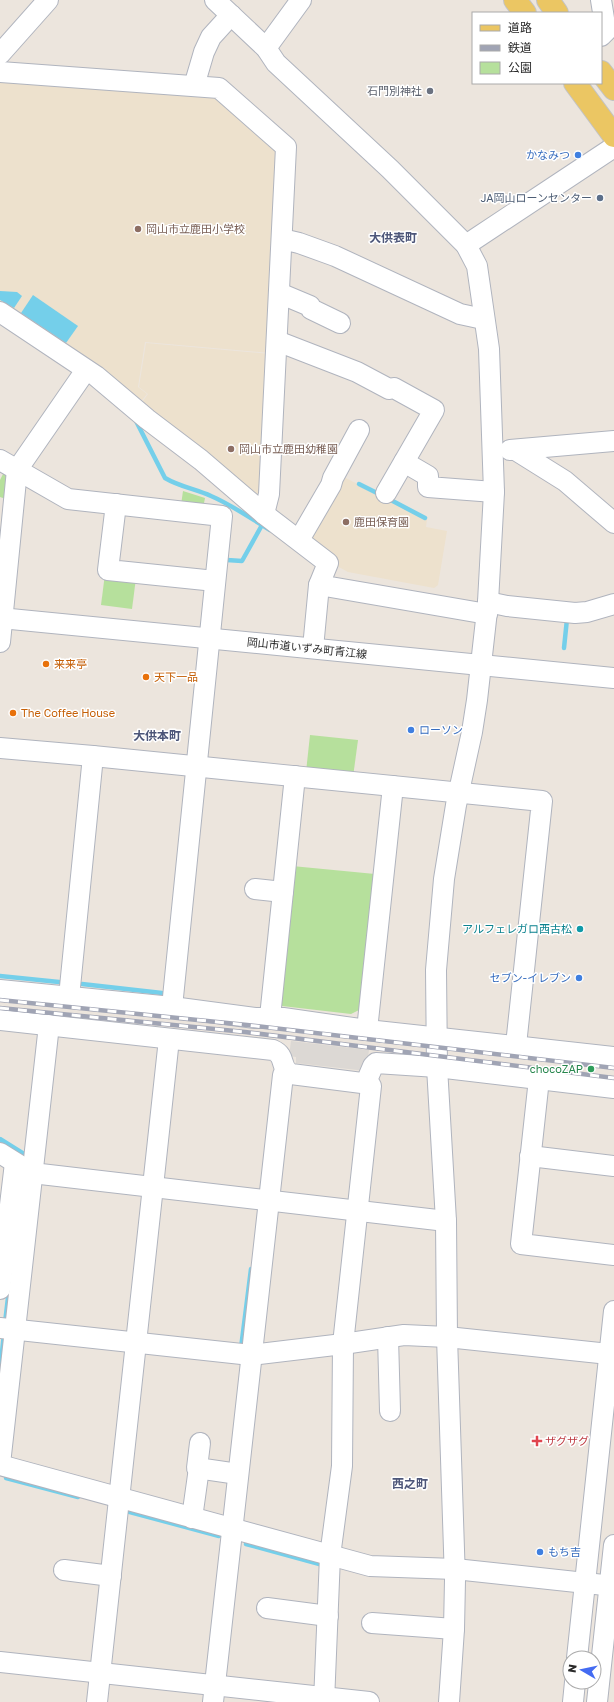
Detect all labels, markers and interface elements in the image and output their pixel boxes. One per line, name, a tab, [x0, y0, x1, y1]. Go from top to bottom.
legend	[472, 12, 602, 84]
text: 道路	[508, 20, 532, 35]
text: 鉄道	[508, 40, 532, 55]
text: 公園	[508, 60, 532, 75]
place label: 石門別神社	[367, 84, 422, 97]
marker: 石門別神社	[425, 86, 435, 96]
place label: かなみつ	[526, 148, 570, 161]
marker: かなみつ	[573, 150, 583, 160]
place label: JA岡山ローンセンター	[480, 191, 592, 204]
marker: JA岡山ローンセンター	[595, 193, 605, 203]
place label: 岡山市立鹿田小学校	[146, 222, 245, 235]
marker: 岡山市立鹿田小学校	[133, 224, 143, 234]
district label: 大供表町	[369, 230, 417, 245]
place label: 岡山市立鹿田幼稚園	[239, 442, 338, 455]
marker: 岡山市立鹿田幼稚園	[226, 444, 236, 454]
place label: 鹿田保育園	[354, 515, 409, 528]
marker: 鹿田保育園	[341, 517, 351, 527]
street label: 岡山市道いずみ町青江線	[246, 635, 368, 660]
place label: 来来亭	[54, 657, 87, 670]
marker: 来来亭	[41, 659, 51, 669]
place label: 天下一品	[154, 670, 198, 683]
marker: 天下一品	[141, 672, 151, 682]
place label: The Coffee House	[21, 706, 115, 719]
marker: The Coffee House	[8, 708, 18, 718]
place label: ローソン	[419, 723, 463, 736]
marker: ローソン	[406, 725, 416, 735]
district label: 大供本町	[133, 728, 181, 743]
place label: アルフェレガロ西古松	[462, 922, 572, 935]
marker: アルフェレガロ西古松	[575, 924, 585, 934]
place label: セブン-イレブン	[490, 971, 571, 984]
marker: セブン-イレブン	[574, 973, 584, 983]
place label: chocoZAP	[530, 1062, 583, 1075]
marker: chocoZAP	[586, 1064, 596, 1074]
place label: ザグザグ	[545, 1434, 589, 1447]
marker: ザグザグ	[532, 1436, 542, 1446]
district label: 西之町	[392, 1476, 428, 1491]
place label: もち吉	[548, 1545, 581, 1558]
marker: もち吉	[535, 1547, 545, 1557]
north arrow	[562, 1650, 602, 1690]
text: N	[565, 1663, 579, 1674]

